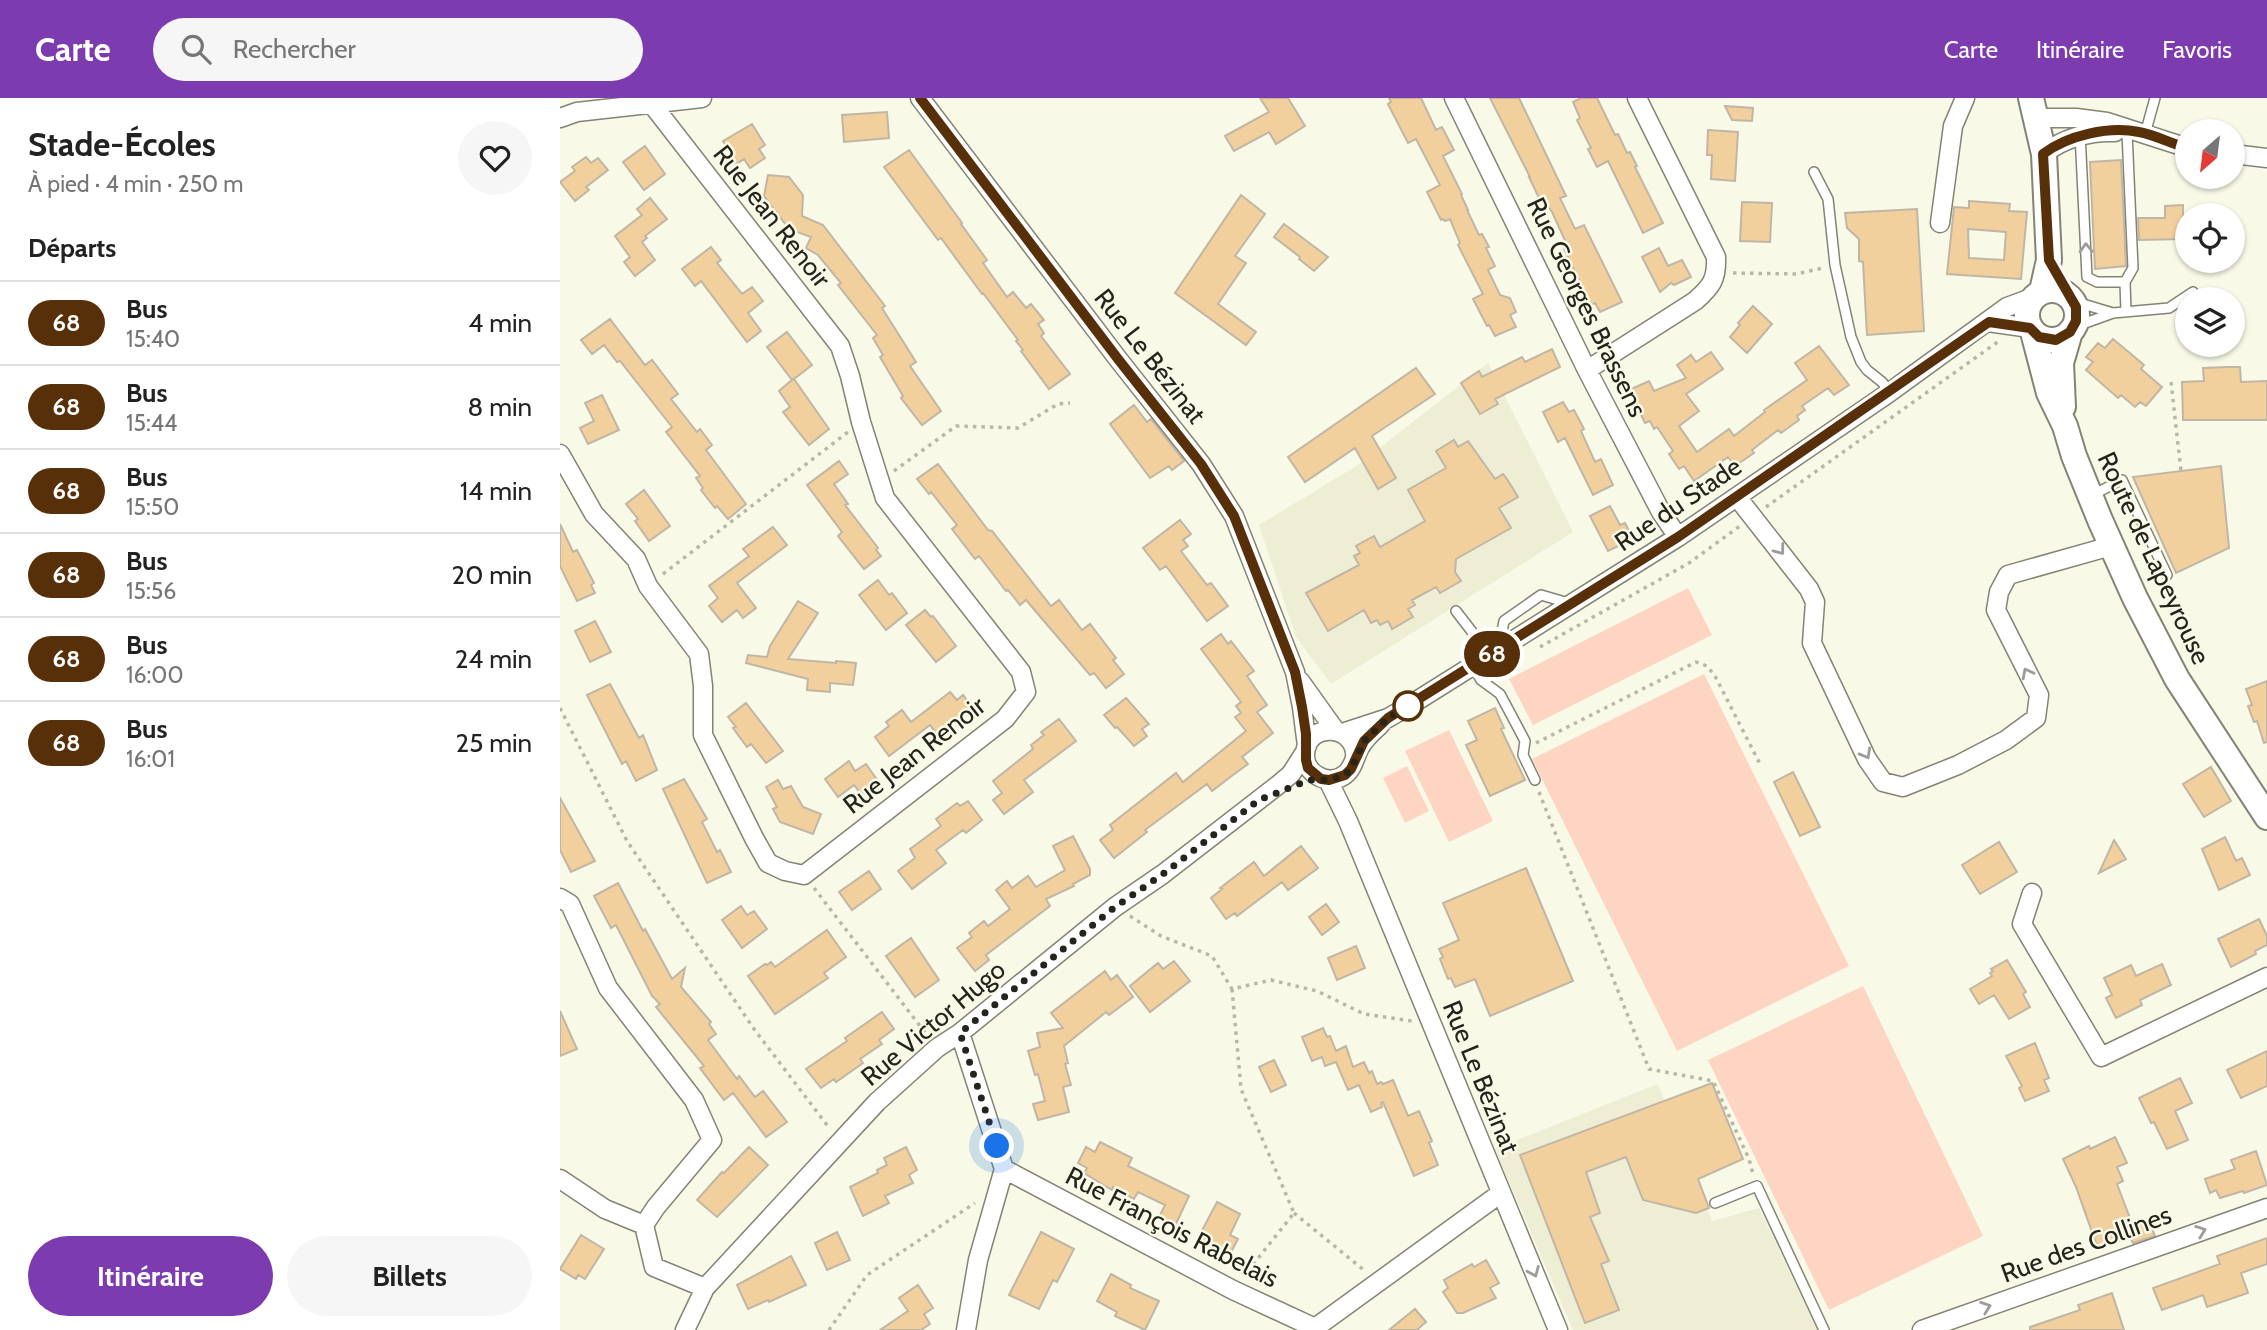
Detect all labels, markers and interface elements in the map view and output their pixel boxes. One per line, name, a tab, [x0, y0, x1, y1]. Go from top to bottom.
search box	[153, 18, 643, 81]
text: Carte	[35, 29, 111, 69]
icon: search	[177, 30, 215, 68]
text: Rechercher	[233, 33, 356, 65]
text: Carte	[1944, 35, 1998, 64]
text: Itinéraire	[2036, 35, 2124, 64]
text: Favoris	[2162, 35, 2232, 64]
north arrow	[2175, 119, 2245, 189]
map controls	[2175, 119, 2245, 357]
button: heart	[458, 121, 532, 195]
text: Stade-Écoles	[28, 124, 216, 164]
street label: Rue Jean Renoir	[707, 139, 838, 294]
text: À pied · 4 min · 250 m	[28, 170, 244, 198]
street label: Rue Georges Brassens	[1520, 192, 1654, 422]
button: locate	[2175, 203, 2245, 273]
text: Départs	[28, 232, 116, 264]
one-way arrow	[2079, 242, 2094, 253]
street label: Rue Le Bézinat	[1087, 282, 1213, 430]
button: layers	[2175, 287, 2245, 357]
text: Bus	[126, 293, 167, 325]
text: 4 min	[468, 307, 532, 339]
text: 68	[53, 308, 80, 337]
text: 15:40	[126, 325, 180, 353]
text: Bus	[126, 377, 167, 409]
text: 8 min	[468, 391, 532, 423]
text: 68	[53, 392, 80, 421]
text: 15:44	[126, 409, 177, 437]
street label: Route de Lapeyrouse	[2091, 447, 2217, 669]
street label: Rue du Stade	[1609, 450, 1747, 558]
text: Bus	[126, 461, 167, 493]
text: 14 min	[460, 475, 532, 507]
text: 68	[53, 476, 80, 505]
text: 15:50	[126, 493, 179, 521]
one-way arrow	[1771, 543, 1784, 555]
text: Bus	[126, 545, 167, 577]
text: 20 min	[452, 559, 532, 591]
text: 68	[53, 560, 80, 589]
text: 15:56	[126, 577, 176, 605]
text: Bus	[126, 629, 167, 661]
line badge: 68	[1460, 631, 1524, 677]
text: 68	[1478, 639, 1506, 668]
text: 24 min	[455, 643, 532, 675]
text: 68	[53, 644, 80, 673]
text: 16:00	[126, 661, 183, 689]
one-way arrow	[2022, 668, 2036, 680]
street label: Rue Jean Renoir	[837, 689, 992, 820]
unlabelled marker	[1393, 691, 1423, 721]
text: Bus	[126, 713, 167, 745]
text: 25 min	[456, 727, 532, 759]
text: 68	[53, 728, 80, 757]
text: 16:01	[126, 745, 175, 773]
one-way arrow	[1857, 747, 1871, 760]
street label: Rue Victor Hugo	[854, 953, 1012, 1093]
street label: Rue Le Bézinat	[1436, 996, 1526, 1158]
your location	[979, 1128, 1014, 1163]
street label: Rue François Rabelais	[1060, 1160, 1284, 1295]
street label: Rue des Collines	[1996, 1198, 2176, 1290]
one-way arrow	[2194, 1225, 2206, 1239]
button: Itinéraire	[28, 1236, 273, 1316]
button: Billets	[287, 1236, 532, 1316]
one-way arrow	[1526, 1265, 1540, 1278]
one-way arrow	[1980, 1301, 1992, 1315]

